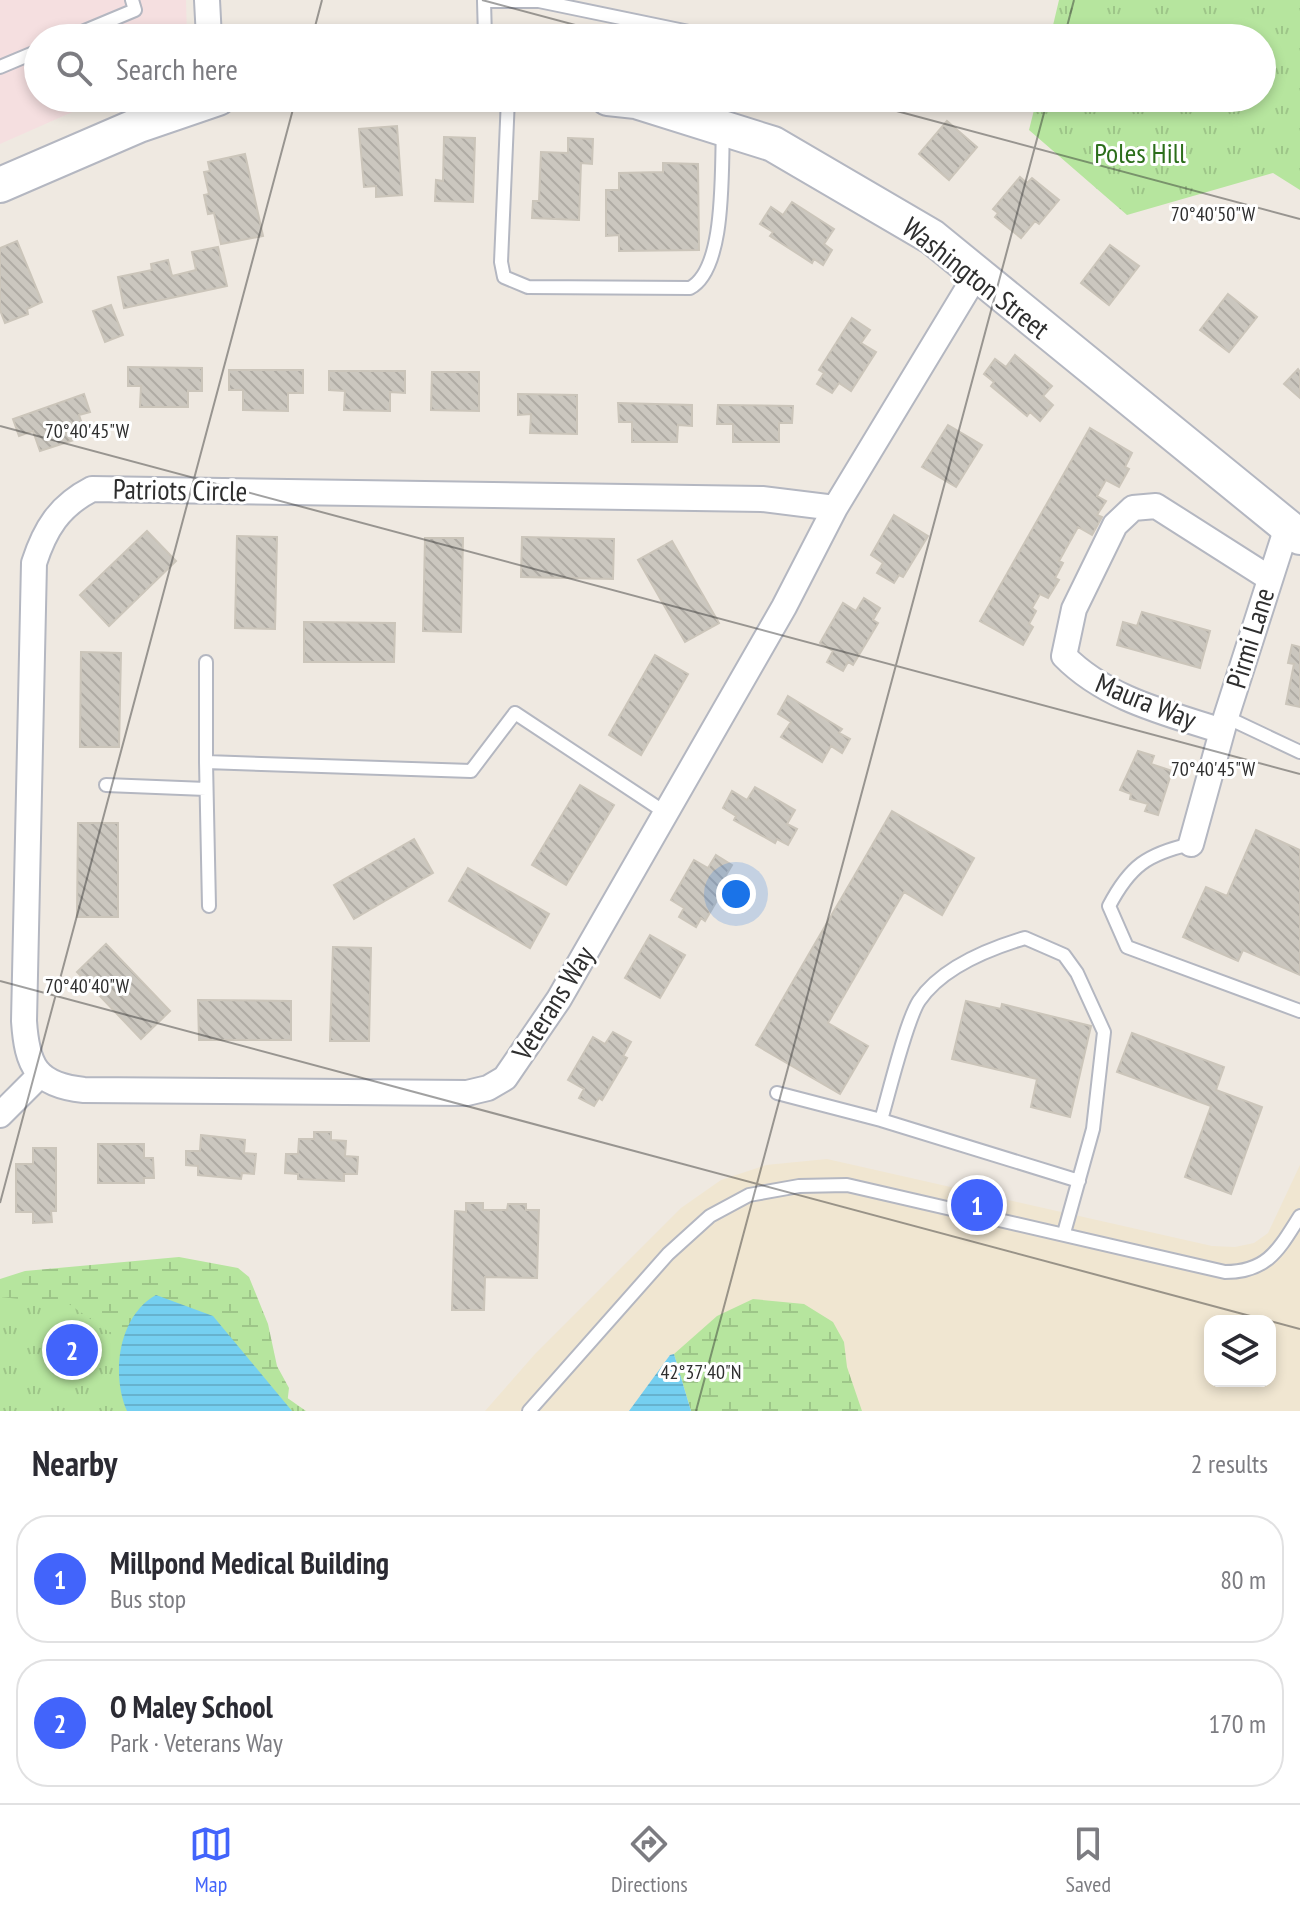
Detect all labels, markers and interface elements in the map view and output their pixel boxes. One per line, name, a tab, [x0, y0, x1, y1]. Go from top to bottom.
search box	[24, 24, 1276, 112]
icon: search	[52, 46, 96, 90]
text: Search here	[116, 49, 238, 88]
park label: Poles Hill	[1094, 134, 1186, 171]
text: 70°40'50"W	[1171, 201, 1256, 227]
street label: Washington Street	[895, 209, 1058, 347]
text: 70°40'45"W	[45, 418, 130, 444]
street label: Patriots Circle	[113, 470, 248, 509]
street label: Pirmi Lane	[1217, 583, 1282, 692]
street label: Maura Way	[1091, 664, 1202, 738]
text: 70°40'45"W	[1171, 756, 1256, 782]
your location	[716, 874, 756, 914]
street label: Veterans Way	[502, 938, 602, 1068]
text: 70°40'40"W	[45, 973, 130, 999]
pin: 1	[951, 1175, 1003, 1235]
map controls	[1204, 1315, 1276, 1387]
button: layers	[1204, 1315, 1276, 1387]
pin: 2	[46, 1320, 98, 1380]
text: 42°37'40"N	[661, 1359, 741, 1385]
text: Nearby	[32, 1441, 117, 1485]
text: 2 results	[1191, 1447, 1268, 1480]
text: Millpond Medical Building	[110, 1543, 389, 1582]
text: 1	[54, 1563, 66, 1596]
text: 80 m	[1220, 1563, 1266, 1596]
text: Bus stop	[110, 1582, 186, 1615]
text: O Maley School	[110, 1687, 273, 1726]
text: 2	[54, 1707, 66, 1740]
text: 170 m	[1208, 1707, 1266, 1740]
text: Park · Veterans Way	[110, 1726, 283, 1759]
tab: Map	[189, 1822, 233, 1898]
tab: Directions	[611, 1822, 688, 1898]
tab: Saved	[1066, 1822, 1111, 1898]

